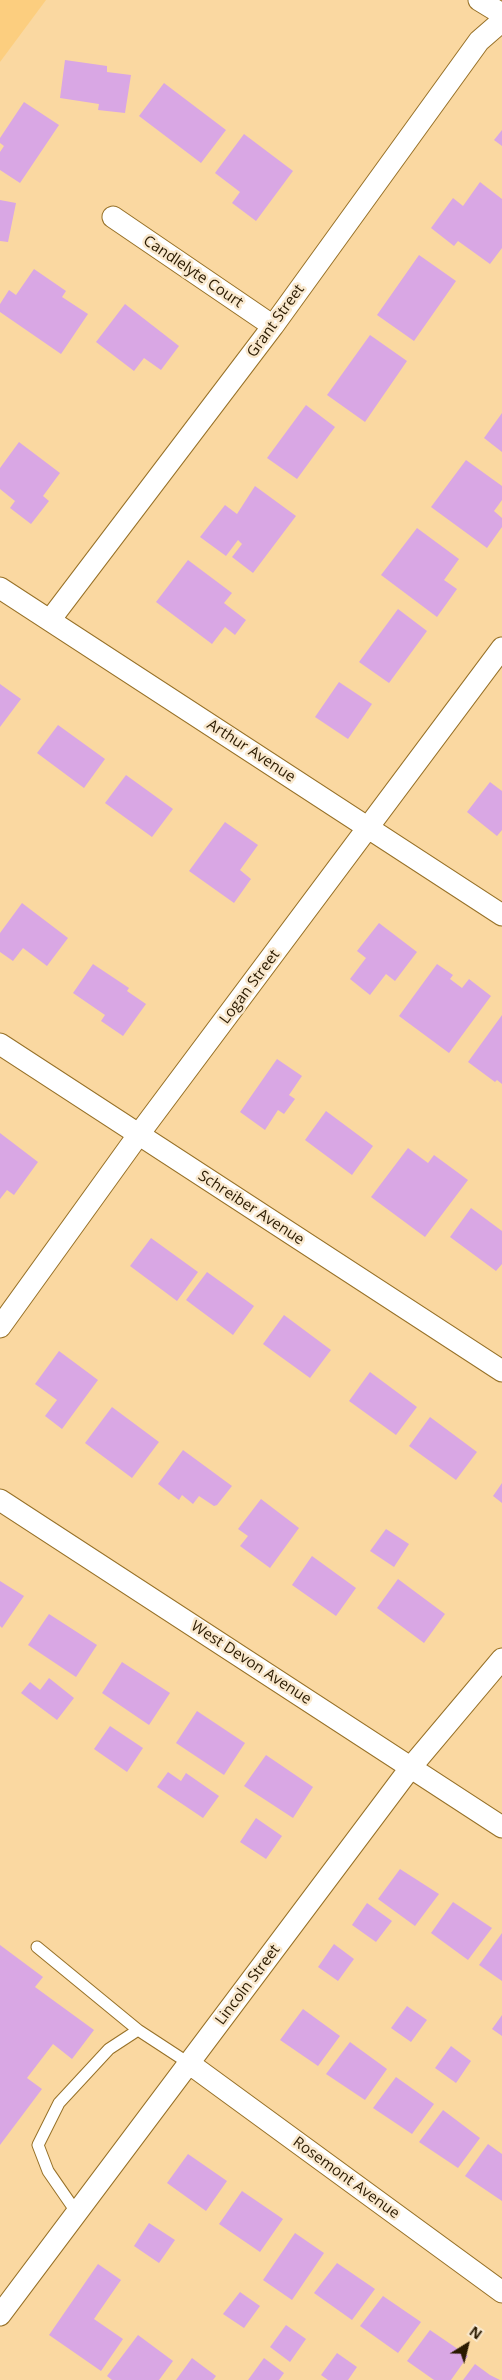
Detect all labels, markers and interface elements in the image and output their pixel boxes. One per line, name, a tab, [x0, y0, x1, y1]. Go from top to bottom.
street label: Candlelyte Court	[140, 232, 246, 312]
street label: Grant Street	[244, 281, 308, 361]
street label: Arthur Avenue	[203, 716, 299, 786]
street label: Logan Street	[216, 946, 284, 1028]
street label: Schreiber Avenue	[195, 1167, 307, 1249]
street label: West Devon Avenue	[187, 1617, 315, 1709]
street label: Lincoln Street	[212, 1941, 284, 2029]
street label: Rosemont Avenue	[289, 2133, 403, 2223]
north arrow	[442, 2320, 492, 2370]
text: N	[466, 2321, 486, 2343]

